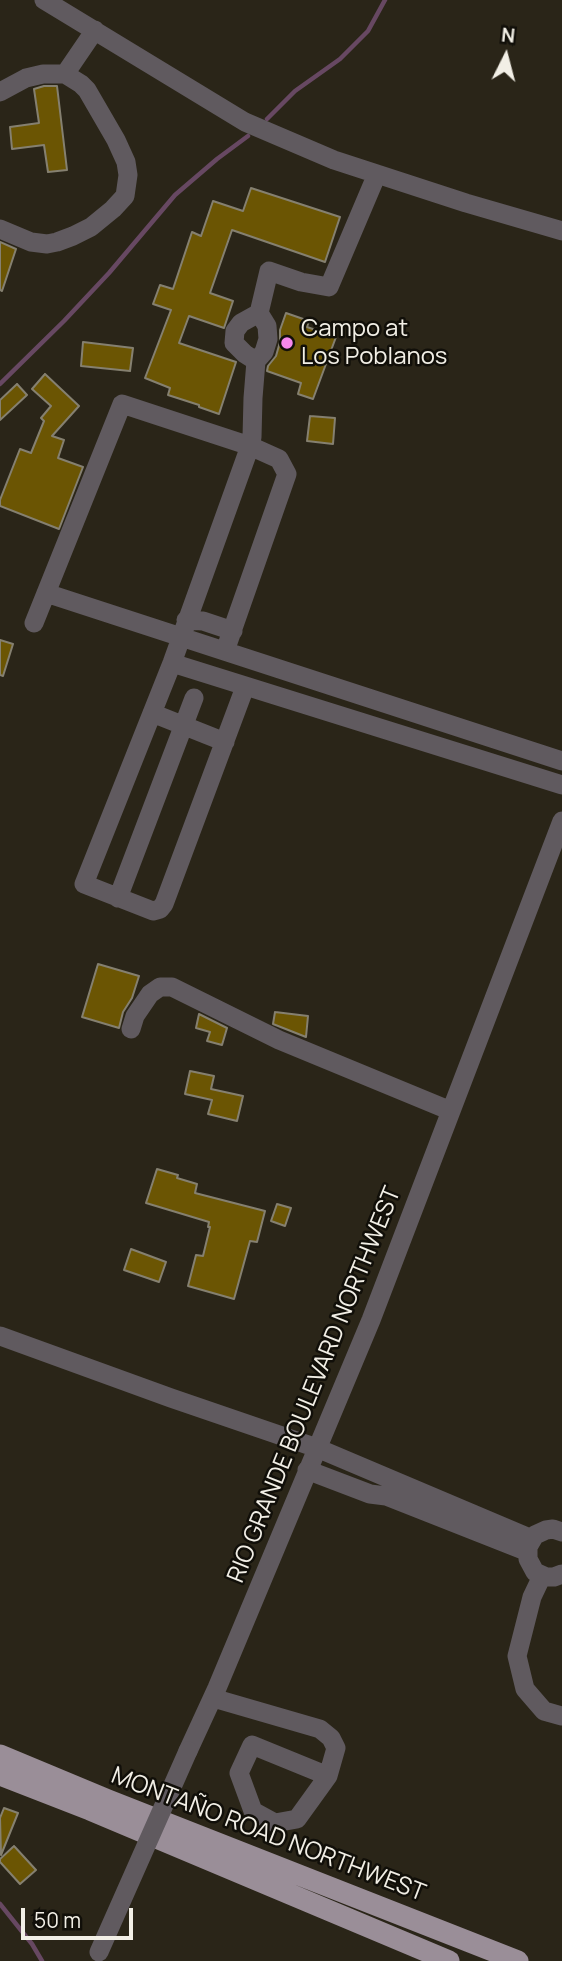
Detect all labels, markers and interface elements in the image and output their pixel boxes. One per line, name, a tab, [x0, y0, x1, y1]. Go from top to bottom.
north arrow	[471, 21, 541, 91]
text: N	[500, 21, 516, 49]
place label: Campo at Los Poblanos	[301, 315, 447, 371]
marker: Campo at Los Poblanos	[279, 335, 295, 351]
street label: RIO GRANDE BOULEVARD NORTHWEST	[222, 1183, 408, 1587]
street label: MONTAÑO ROAD NORTHWEST	[107, 1762, 429, 1908]
scale bar	[24, 1895, 136, 1939]
text: 50 m	[34, 1906, 81, 1934]

